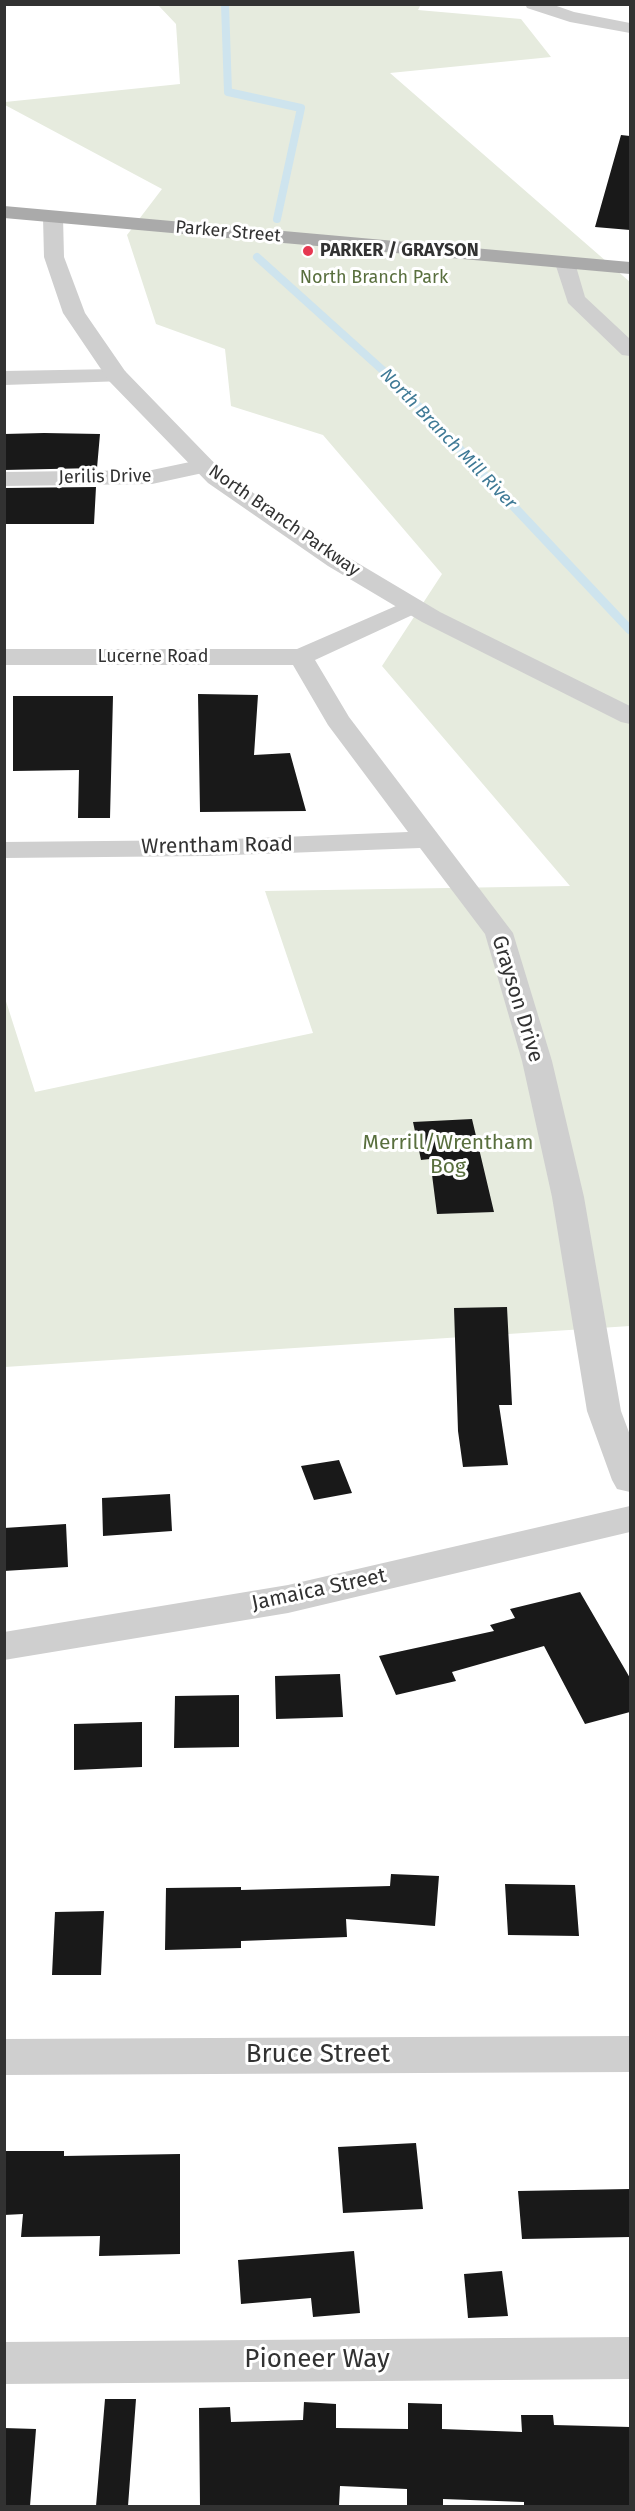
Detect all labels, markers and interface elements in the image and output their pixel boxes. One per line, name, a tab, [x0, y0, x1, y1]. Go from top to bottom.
street label: Parker Street	[174, 217, 282, 247]
place label: PARKER / GRAYSON	[320, 240, 479, 262]
marker: PARKER / GRAYSON	[301, 244, 315, 258]
park label: North Branch Park	[300, 267, 448, 289]
water label: North Branch Mill River	[375, 364, 521, 514]
street label: North Branch Parkway	[204, 461, 364, 581]
street label: Jerilis Drive	[58, 465, 152, 489]
street label: Lucerne Road	[98, 646, 208, 668]
street label: Wrentham Road	[141, 832, 293, 860]
street label: Grayson Drive	[486, 933, 548, 1065]
park label: Merrill/Wrentham Bog	[363, 1130, 533, 1180]
street label: Jamaica Street	[249, 1563, 389, 1617]
street label: Bruce Street	[246, 2039, 390, 2071]
street label: Pioneer Way	[244, 2344, 390, 2376]

